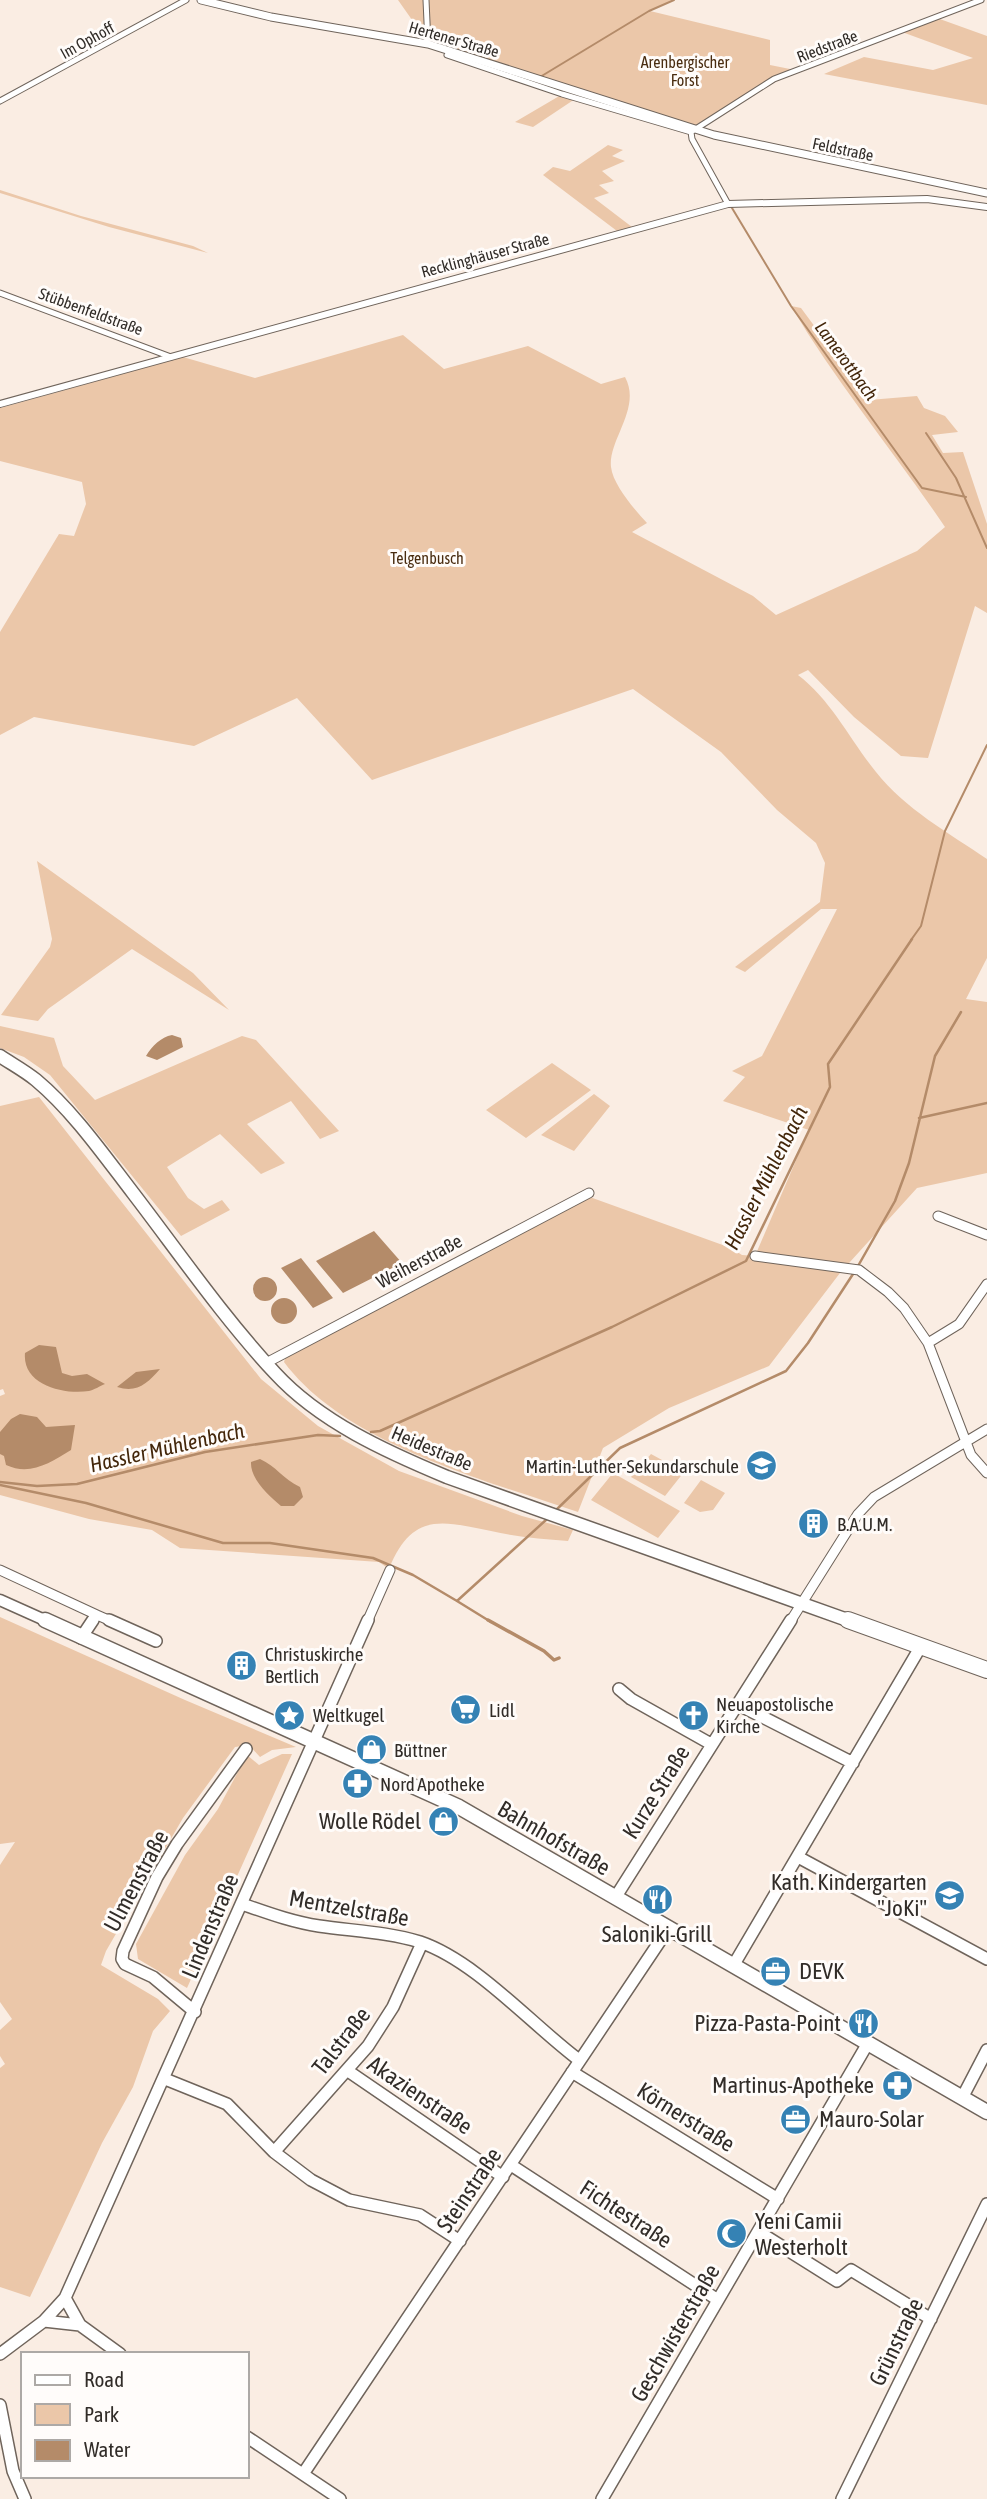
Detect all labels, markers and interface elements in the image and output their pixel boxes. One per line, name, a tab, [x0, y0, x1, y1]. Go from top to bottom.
street label: Im Ophoff	[57, 18, 118, 63]
street label: Hertener Straße	[407, 18, 501, 60]
street label: Riedstraße	[794, 26, 860, 66]
park label: Arenbergischer Forst	[641, 53, 730, 89]
street label: Feldstraße	[811, 134, 875, 164]
street label: Recklinghäuser Straße	[419, 229, 551, 282]
street label: Stübbenfeldstraße	[36, 284, 146, 338]
water label: Lamerottbach	[811, 317, 882, 404]
park label: Telgenbusch	[390, 549, 464, 568]
water label: Hassler Mühlenbach	[719, 1102, 812, 1253]
street label: Weiherstraße	[373, 1229, 465, 1293]
water label: Hassler Mühlenbach	[87, 1418, 246, 1476]
street label: Heidestraße	[388, 1421, 476, 1475]
school or university icon: Martin-Luther-Sekundarschule	[745, 1449, 779, 1483]
place label: Martin-Luther-Sekundarschule	[526, 1455, 739, 1477]
building icon: B.A.U.M.	[797, 1507, 831, 1541]
place label: B.A.U.M.	[837, 1513, 892, 1535]
place label: Christuskirche Bertlich	[265, 1643, 363, 1687]
building icon: Christuskirche Bertlich	[225, 1648, 259, 1682]
supermarket icon: Lidl	[449, 1693, 483, 1727]
place label: Neuapostolische Kirche	[716, 1693, 834, 1737]
place icon: Weltkugel	[273, 1698, 307, 1732]
church icon: Neuapostolische Kirche	[676, 1698, 710, 1732]
place label: Lidl	[489, 1699, 515, 1721]
place label: Weltkugel	[313, 1704, 384, 1726]
shop icon: Büttner	[354, 1733, 388, 1767]
place label: Büttner	[394, 1739, 447, 1761]
street label: Kurze Straße	[617, 1741, 695, 1843]
pharmacy icon: Nord Apotheke	[340, 1767, 374, 1801]
place label: Nord Apotheke	[380, 1773, 485, 1795]
street label: Bahnhofstraße	[493, 1795, 615, 1881]
shop icon: Wolle Rödel	[427, 1804, 461, 1838]
place label: Wolle Rödel	[319, 1808, 421, 1834]
street label: Ulmenstraße	[99, 1826, 173, 1936]
place label: Kath. Kindergarten "JoKi"	[771, 1869, 927, 1921]
street label: Lindenstraße	[176, 1870, 244, 1982]
school or university icon: Kath. Kindergarten "JoKi"	[933, 1878, 967, 1912]
restaurant icon: Saloniki-Grill	[640, 1883, 674, 1917]
street label: Mentzelstraße	[287, 1885, 411, 1931]
place label: Saloniki-Grill	[602, 1921, 712, 1947]
office icon: DEVK	[759, 1954, 793, 1988]
place label: DEVK	[799, 1958, 845, 1984]
street label: Talstraße	[307, 2002, 375, 2080]
restaurant icon: Pizza-Pasta-Point	[847, 2006, 881, 2040]
place label: Pizza-Pasta-Point	[694, 2010, 841, 2036]
street label: Akazienstraße	[363, 2051, 477, 2139]
pharmacy icon: Martinus-Apotheke	[880, 2068, 914, 2102]
place label: Martinus-Apotheke	[712, 2072, 874, 2098]
street label: Körnerstraße	[633, 2077, 739, 2157]
office icon: Mauro-Solar	[779, 2102, 813, 2136]
place label: Mauro-Solar	[819, 2106, 925, 2132]
street label: Steinstraße	[431, 2143, 507, 2237]
street label: Fichtestraße	[575, 2175, 677, 2253]
place label: Yeni Camii Westerholt	[755, 2208, 848, 2260]
mosque icon: Yeni Camii Westerholt	[715, 2217, 749, 2251]
street label: Geschwisterstraße	[625, 2260, 725, 2406]
street label: Grünstraße	[864, 2294, 928, 2390]
legend	[21, 2352, 248, 2478]
text: Road	[84, 2367, 124, 2391]
text: Park	[84, 2402, 119, 2426]
text: Water	[84, 2437, 131, 2461]

